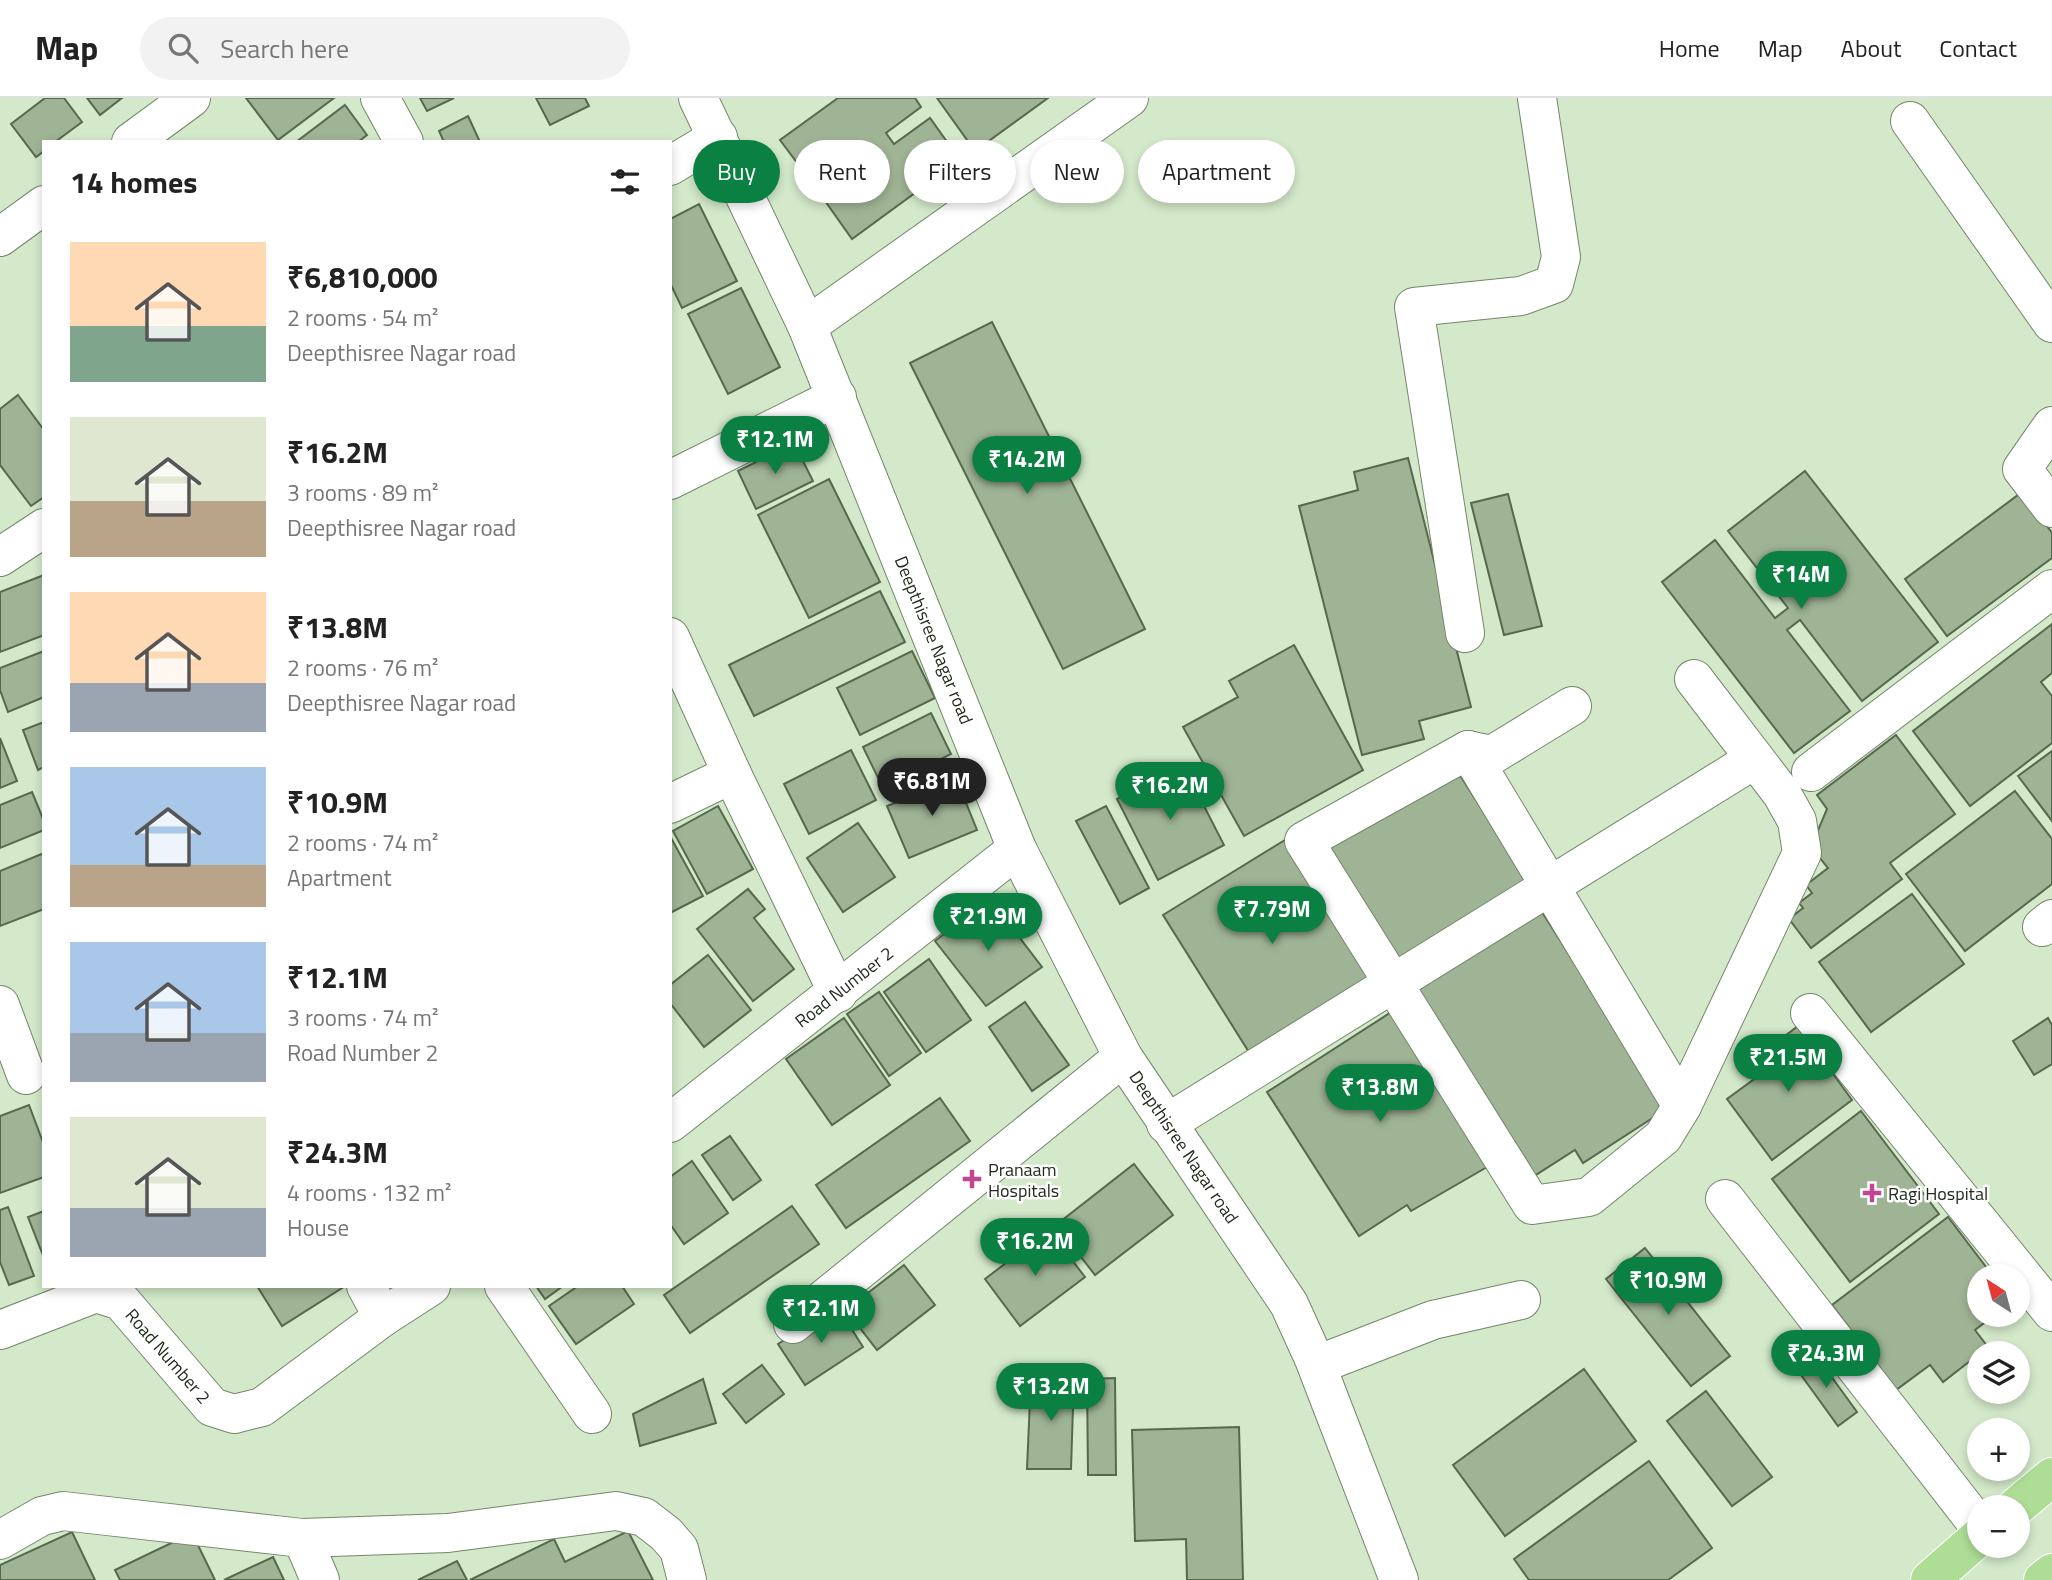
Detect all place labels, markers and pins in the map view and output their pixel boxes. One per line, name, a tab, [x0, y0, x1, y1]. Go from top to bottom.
pin: ₹12.1M	[718, 416, 832, 476]
pin: ₹14.2M	[970, 436, 1084, 496]
pin: ₹14M	[1760, 552, 1842, 611]
pin: ₹6.81M	[875, 758, 989, 818]
pin: ₹16.2M	[1113, 762, 1227, 822]
pin: ₹7.79M	[1215, 886, 1329, 946]
pin: ₹21.9M	[931, 894, 1045, 953]
pin: ₹21.5M	[1731, 1034, 1845, 1094]
pin: ₹13.8M	[1323, 1065, 1437, 1124]
place label: Pranaam Hospitals	[988, 1156, 1059, 1204]
marker: Pranaam Hospitals	[962, 1169, 982, 1189]
place label: Ragi Hospital	[1888, 1180, 1988, 1207]
marker: Ragi Hospital	[1862, 1183, 1882, 1203]
pin: ₹16.2M	[978, 1218, 1092, 1278]
pin: ₹10.9M	[1611, 1258, 1725, 1317]
pin: ₹12.1M	[764, 1286, 878, 1345]
pin: ₹24.3M	[1769, 1330, 1883, 1390]
pin: ₹13.2M	[994, 1364, 1108, 1423]

